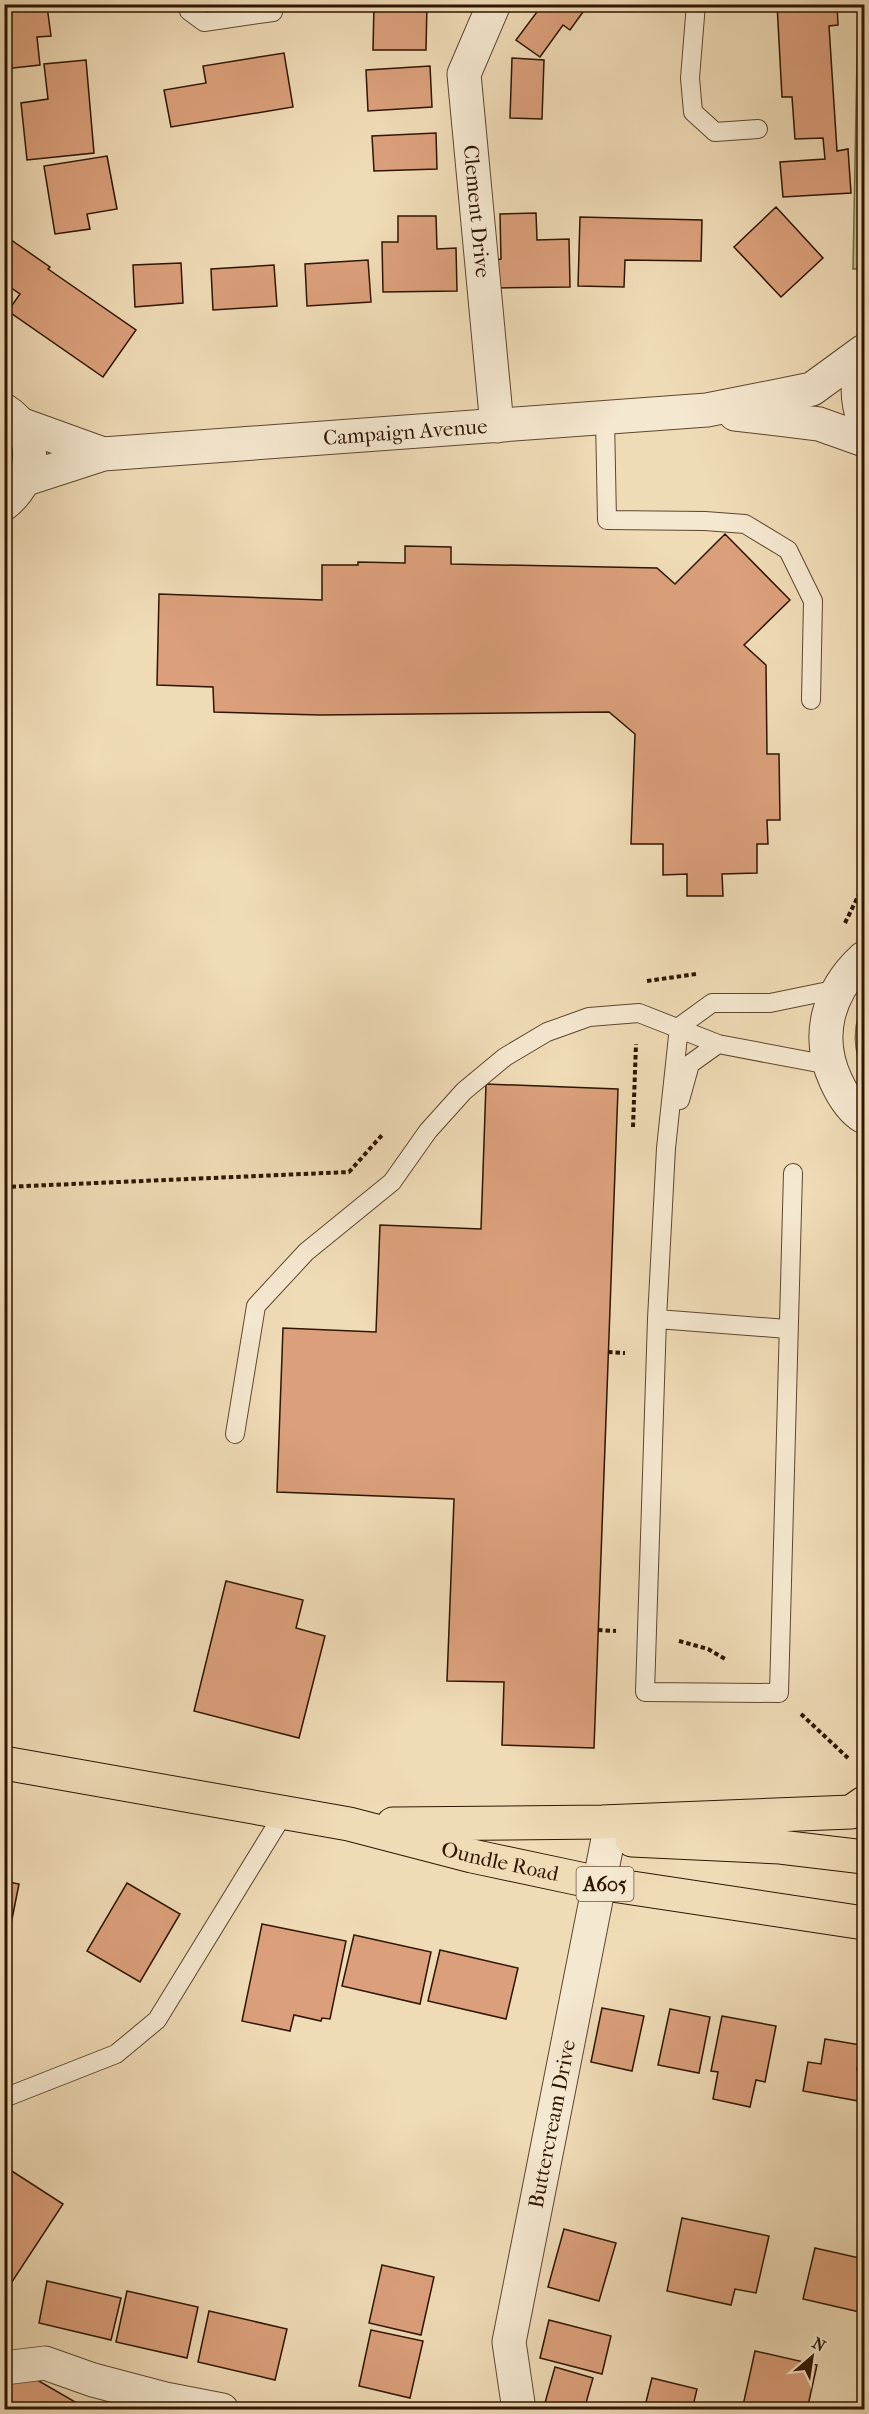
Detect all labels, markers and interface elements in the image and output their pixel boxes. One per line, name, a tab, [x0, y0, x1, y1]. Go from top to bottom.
street label: Clement Drive	[459, 144, 495, 279]
street label: Campaign Avenue	[322, 414, 488, 450]
street label: Oundle Road	[439, 1837, 561, 1886]
road number: A605	[576, 1867, 634, 1901]
street label: Buttercream Drive	[524, 2038, 580, 2210]
north arrow	[782, 2327, 842, 2387]
text: N	[809, 2333, 830, 2356]

